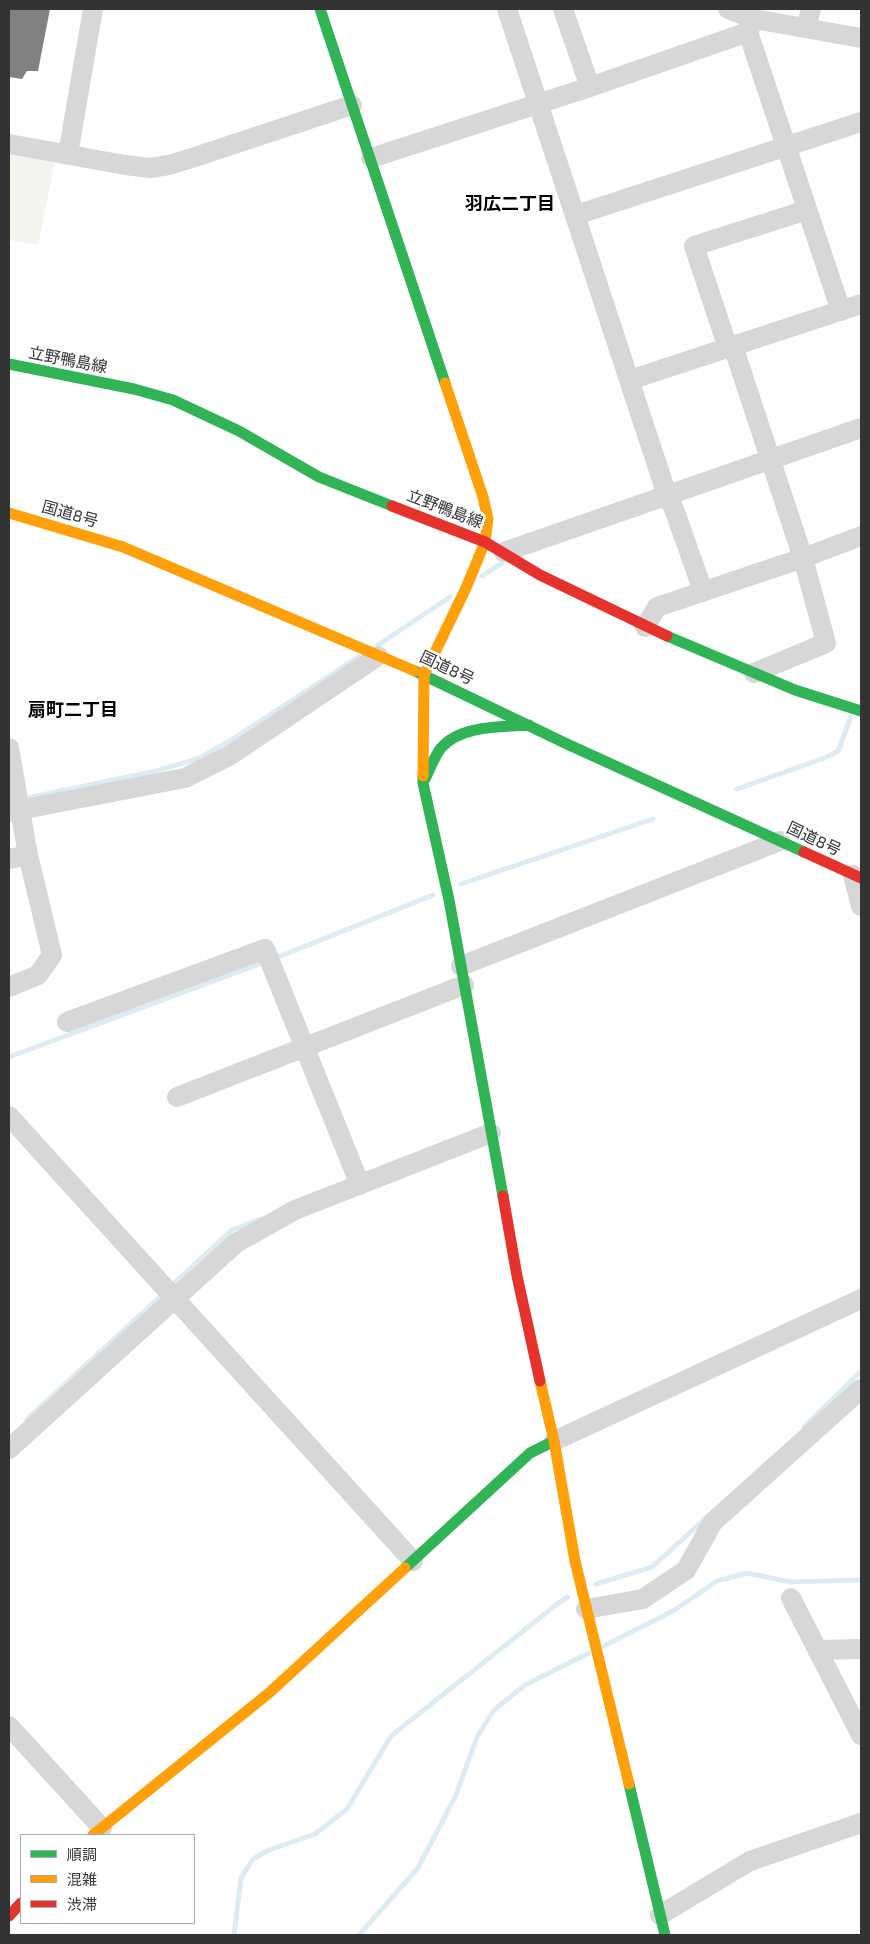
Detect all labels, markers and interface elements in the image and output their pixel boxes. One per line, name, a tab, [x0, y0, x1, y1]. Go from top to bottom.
district label: 羽広二丁目	[465, 193, 555, 215]
street label: 立野鴨島線	[27, 343, 109, 377]
street label: 立野鴨島線	[404, 486, 486, 532]
street label: 国道8号	[40, 497, 100, 531]
street label: 国道8号	[417, 647, 477, 689]
district label: 扇町二丁目	[28, 699, 118, 721]
street label: 国道8号	[784, 818, 844, 860]
legend	[20, 1834, 195, 1924]
text: 順調	[67, 1845, 97, 1863]
text: 混雑	[67, 1870, 97, 1888]
text: 渋滞	[67, 1895, 97, 1913]

